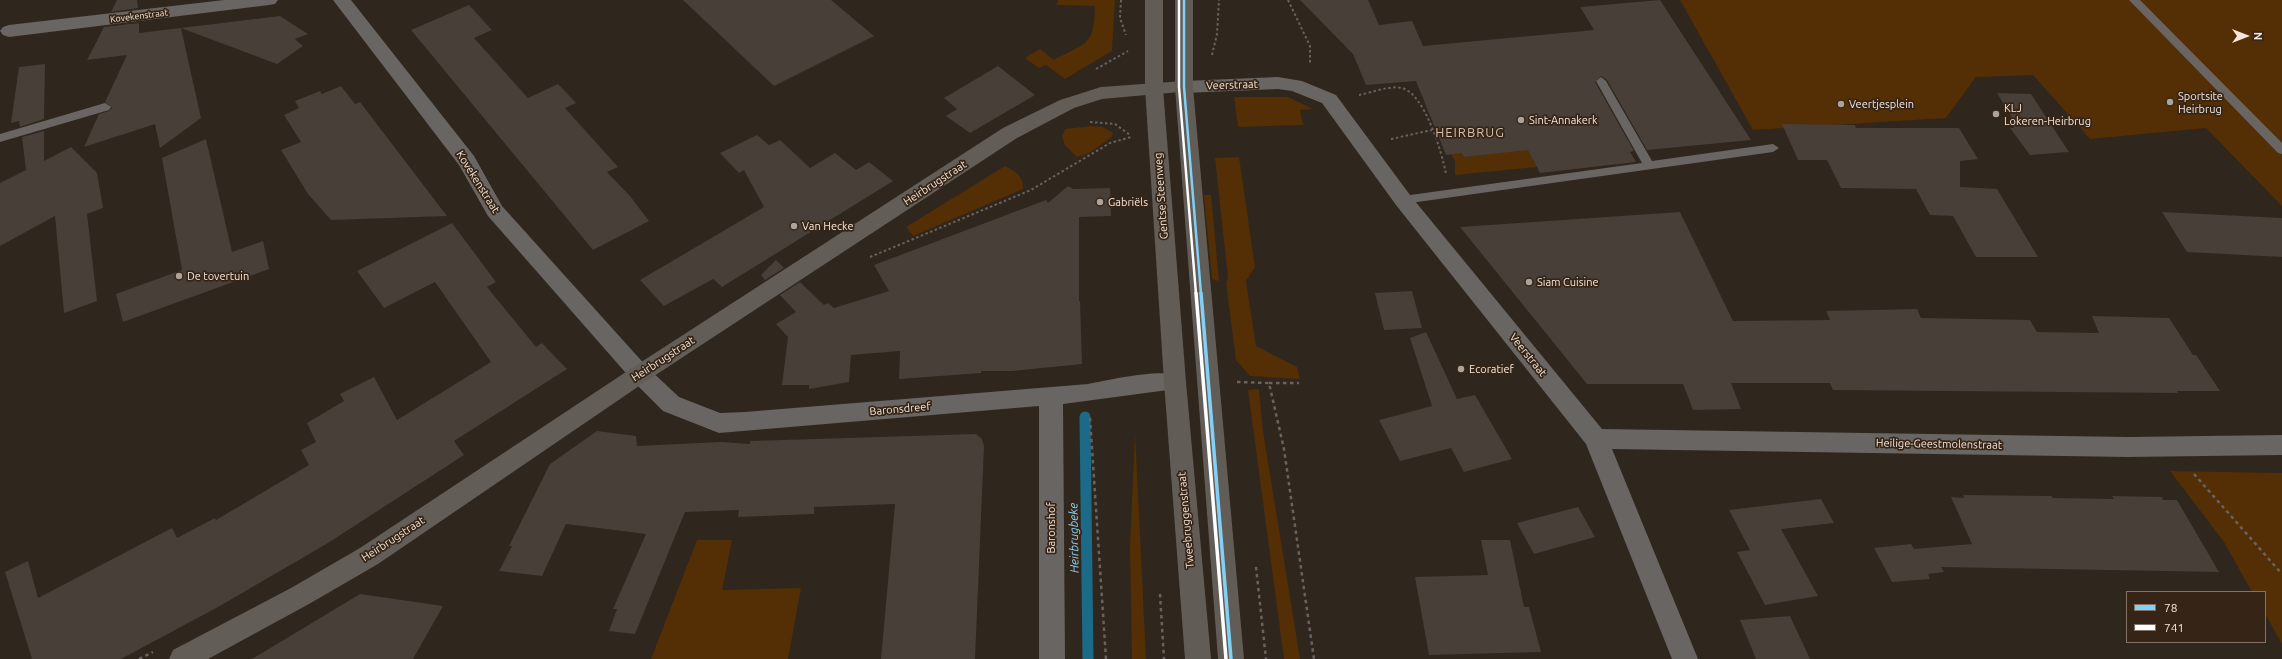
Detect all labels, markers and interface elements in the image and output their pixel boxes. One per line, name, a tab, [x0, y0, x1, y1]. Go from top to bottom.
street label: Kovekenstraat	[110, 7, 168, 25]
north arrow	[2226, 16, 2266, 56]
text: N	[2252, 32, 2264, 40]
street label: Veerstraat	[1206, 78, 1258, 92]
place label: Sportsite Heirbrug	[2178, 89, 2223, 115]
place label: Veertjesplein	[1849, 97, 1914, 111]
marker: Sportsite Heirbrug	[2165, 97, 2175, 107]
marker: Veertjesplein	[1836, 99, 1846, 109]
place label: KLJ Lokeren-Heirbrug	[2004, 101, 2091, 127]
marker: KLJ Lokeren-Heirbrug	[1991, 109, 2001, 119]
place label: Sint-Annakerk	[1529, 113, 1597, 127]
marker: Sint-Annakerk	[1516, 115, 1526, 125]
district label: HEIRBRUG	[1435, 125, 1505, 141]
street label: Kovekenstraat	[454, 148, 502, 216]
street label: Gentse Steenweg	[1151, 152, 1171, 240]
street label: Heirbrugstraat	[901, 158, 969, 208]
place label: Gabriëls	[1108, 195, 1148, 209]
marker: Gabriëls	[1095, 197, 1105, 207]
place label: Van Hecke	[802, 219, 854, 233]
marker: Van Hecke	[789, 221, 799, 231]
place label: De tovertuin	[187, 269, 249, 283]
marker: De tovertuin	[174, 271, 184, 281]
place label: Siam Cuisine	[1537, 275, 1599, 289]
marker: Siam Cuisine	[1524, 277, 1534, 287]
street label: Veerstraat	[1507, 331, 1549, 379]
street label: Heirbrugstraat	[629, 334, 697, 384]
place label: Ecoratief	[1469, 362, 1514, 376]
marker: Ecoratief	[1456, 364, 1466, 374]
street label: Baronsdreef	[869, 400, 931, 418]
street label: Heilige-Geestmolenstraat	[1876, 436, 2002, 452]
street label: Tweebruggenstraat	[1175, 471, 1197, 569]
street label: Baronshof	[1044, 502, 1058, 554]
water label: Heirbrugbeke	[1066, 503, 1082, 573]
street label: Heirbrugstraat	[359, 514, 427, 564]
legend	[2126, 591, 2266, 643]
text: 78	[2164, 601, 2178, 614]
text: 741	[2164, 621, 2184, 634]

